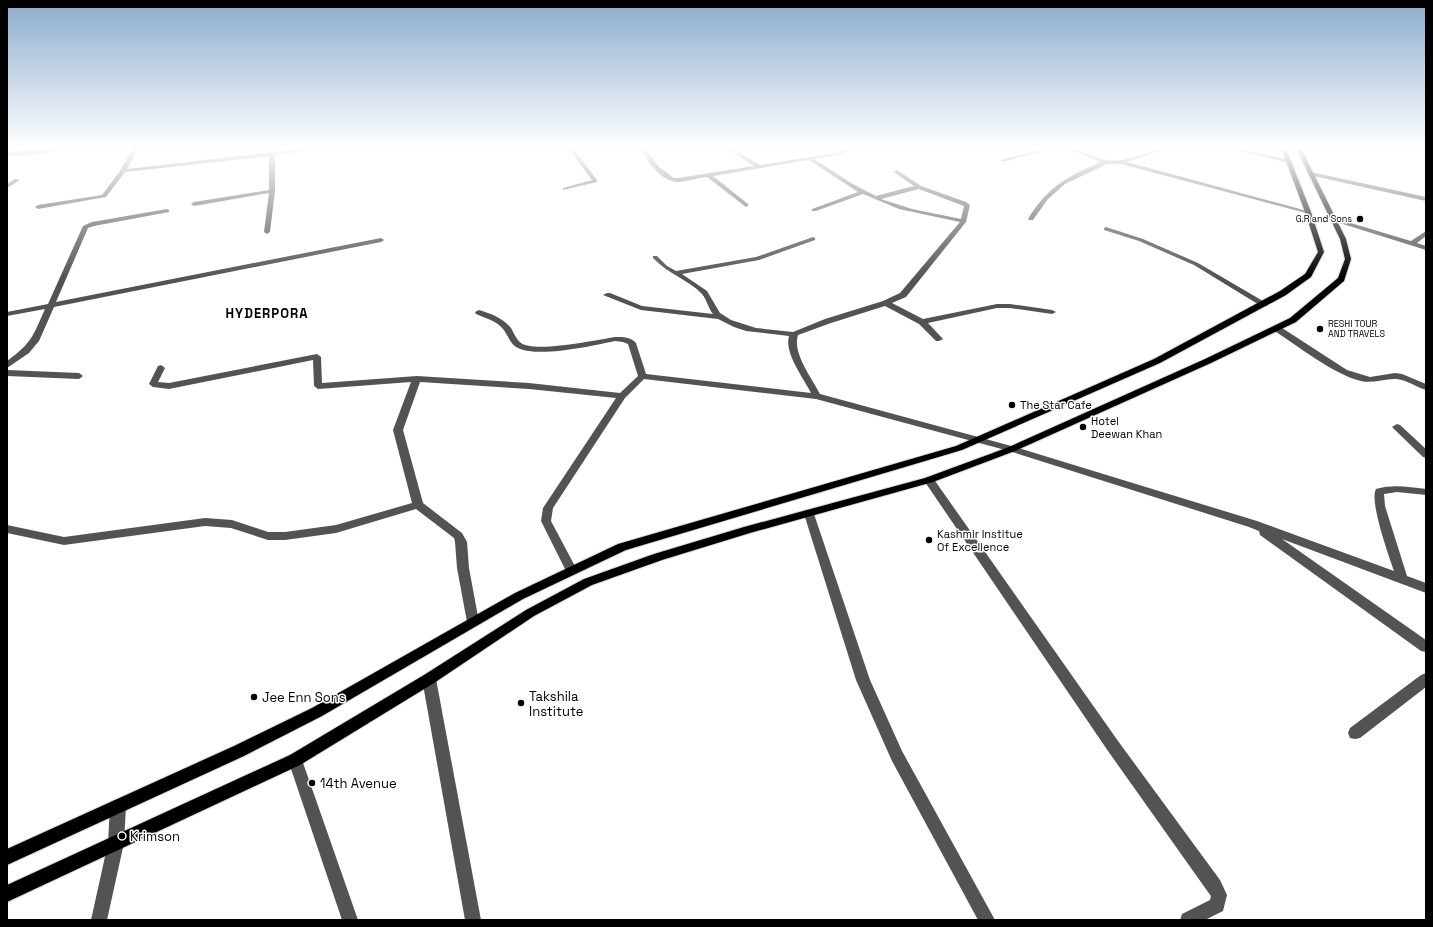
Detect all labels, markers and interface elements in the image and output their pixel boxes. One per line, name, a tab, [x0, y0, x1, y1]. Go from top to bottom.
place label: G.R and Sons	[1296, 213, 1352, 225]
marker: G.R and Sons	[1355, 214, 1365, 224]
district label: HYDERPORA	[226, 305, 308, 322]
place label: RESHI TOUR AND TRAVELS	[1328, 318, 1385, 340]
marker: RESHI TOUR AND TRAVELS	[1315, 324, 1325, 334]
place label: The Star Cafe	[1020, 398, 1092, 412]
marker: The Star Cafe	[1007, 400, 1017, 410]
place label: Hotel Deewan Khan	[1091, 414, 1162, 441]
marker: Hotel Deewan Khan	[1078, 422, 1088, 432]
place label: Kashmir Institue Of Excellence	[937, 527, 1023, 554]
marker: Kashmir Institue Of Excellence	[924, 535, 934, 545]
place label: Takshila Institute	[529, 688, 583, 720]
place label: Jee Enn Sons	[262, 689, 346, 706]
marker: Jee Enn Sons	[249, 692, 259, 702]
marker: Takshila Institute	[516, 698, 526, 708]
place label: 14th Avenue	[320, 775, 397, 792]
marker: 14th Avenue	[307, 778, 317, 788]
place label: Krimson	[130, 828, 180, 845]
marker: Krimson	[117, 831, 127, 841]

